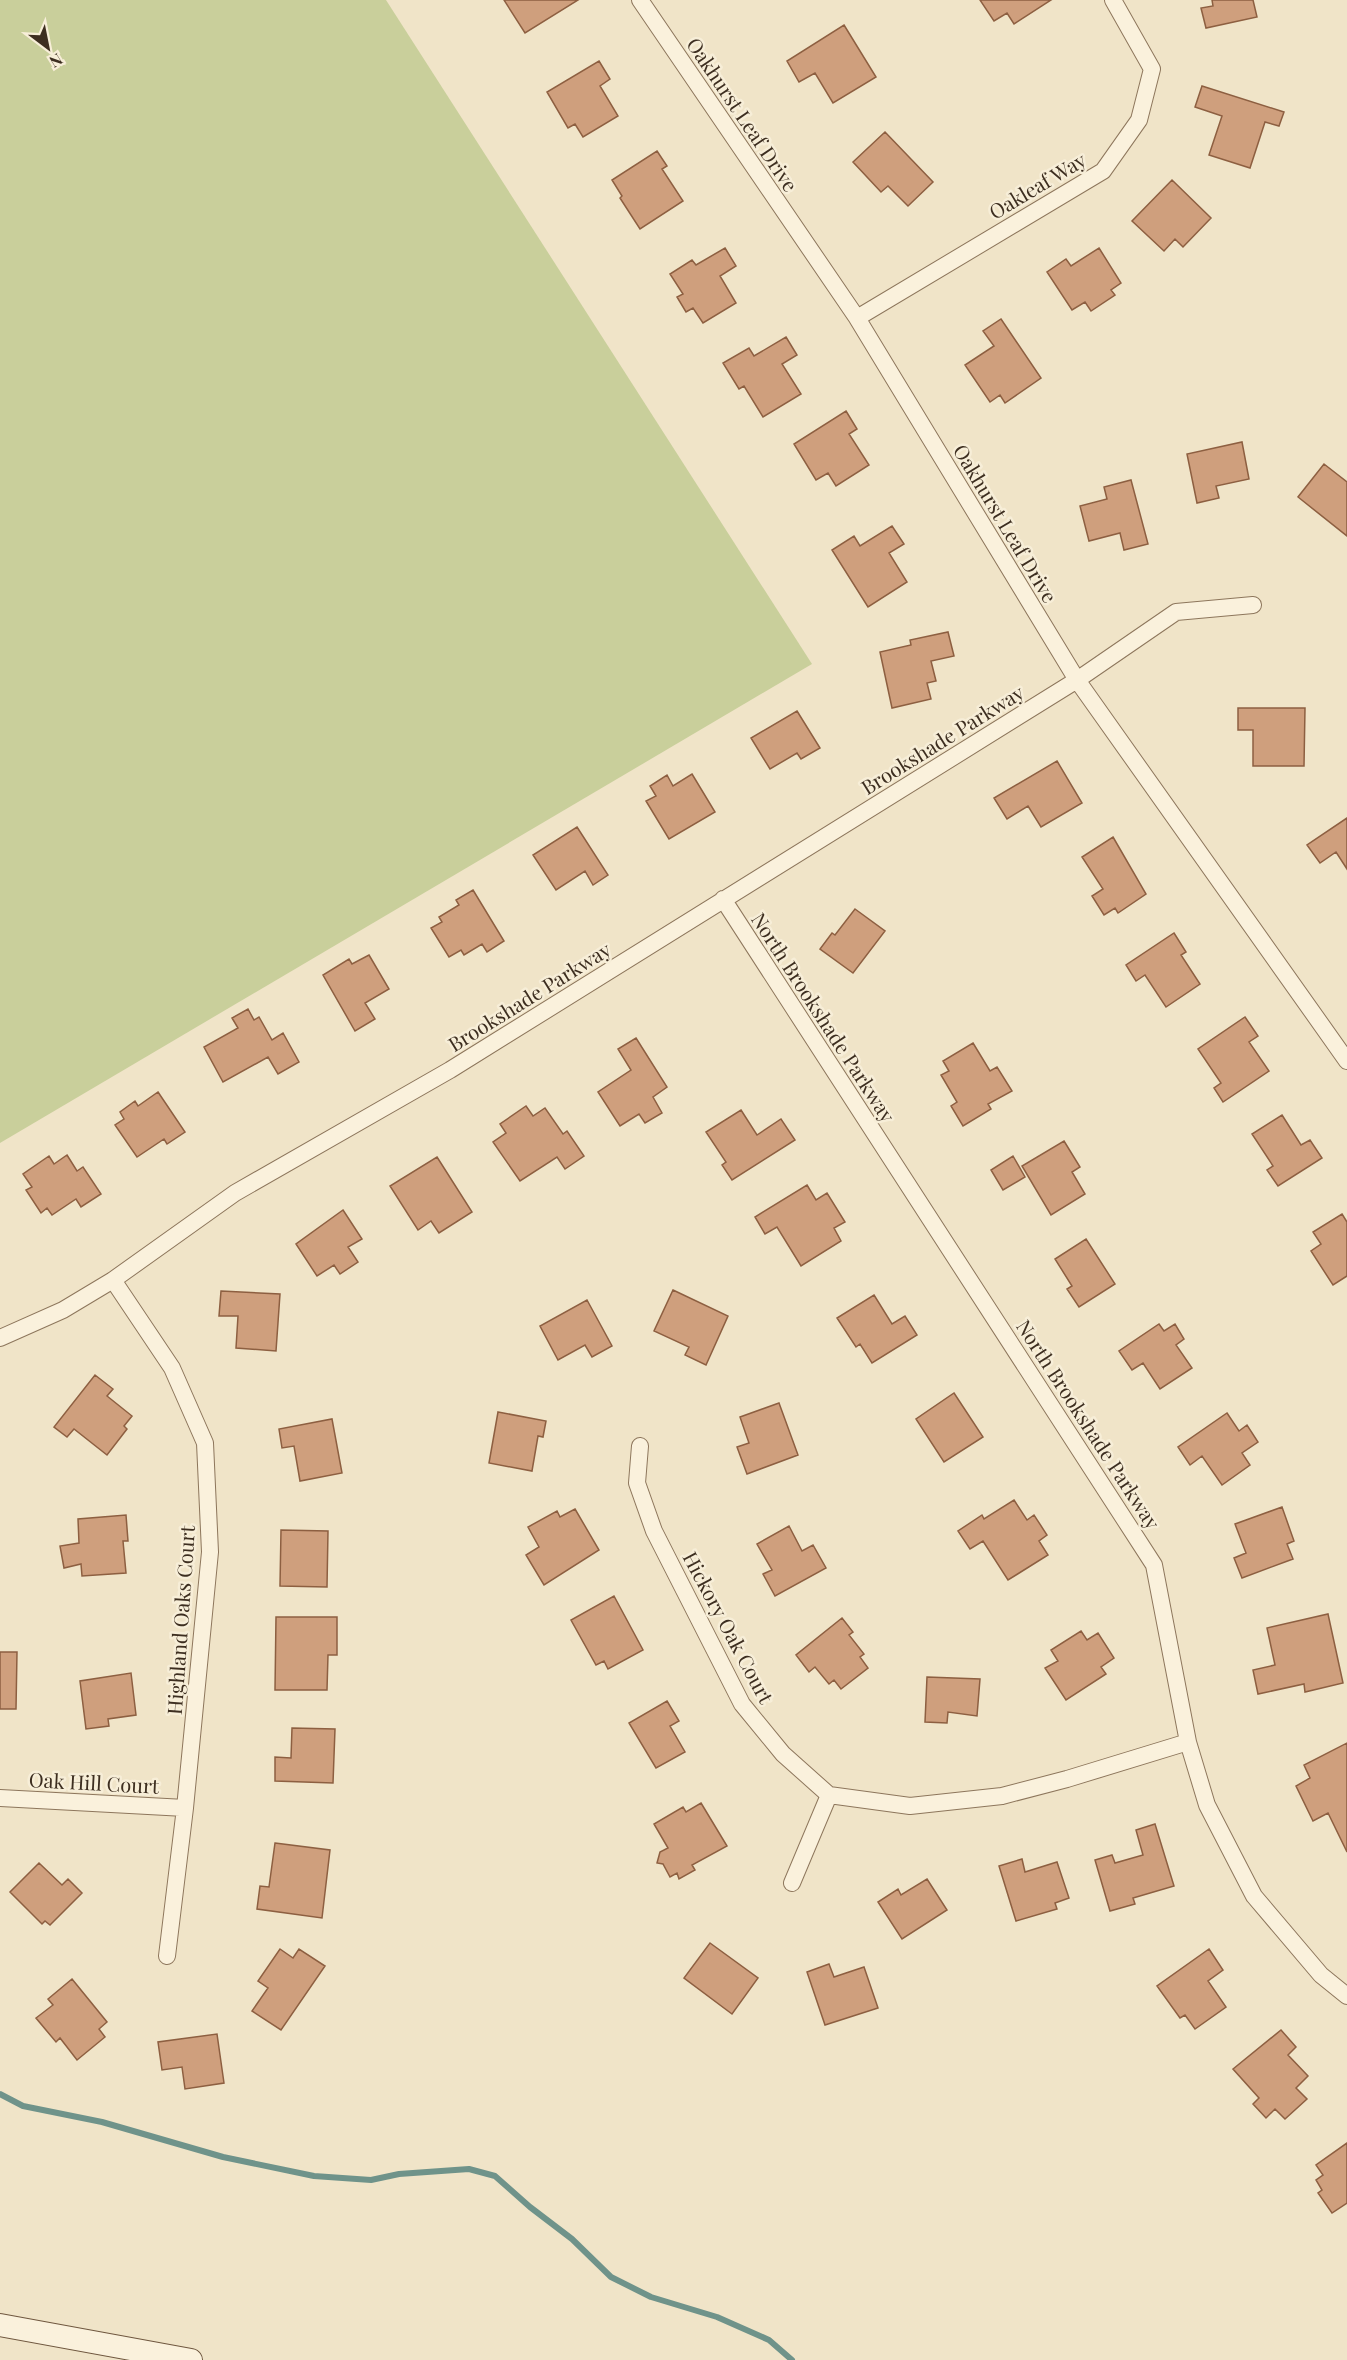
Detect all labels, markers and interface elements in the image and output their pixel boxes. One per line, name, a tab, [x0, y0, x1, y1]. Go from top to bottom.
north arrow	[18, 18, 78, 78]
street label: Oakhurst Leaf Drive	[681, 32, 805, 196]
text: N	[45, 49, 67, 73]
street label: Oakleaf Way	[983, 145, 1091, 225]
street label: Oakhurst Leaf Drive	[948, 439, 1064, 607]
street label: Brookshade Parkway	[855, 678, 1029, 800]
street label: North Brookshade Parkway	[746, 907, 902, 1127]
street label: Brookshade Parkway	[442, 935, 616, 1057]
street label: North Brookshade Parkway	[1011, 1314, 1167, 1534]
street label: Highland Oaks Court	[160, 1524, 200, 1715]
street label: Hickory Oak Court	[678, 1546, 781, 1708]
street label: Oak Hill Court	[28, 1765, 161, 1799]

